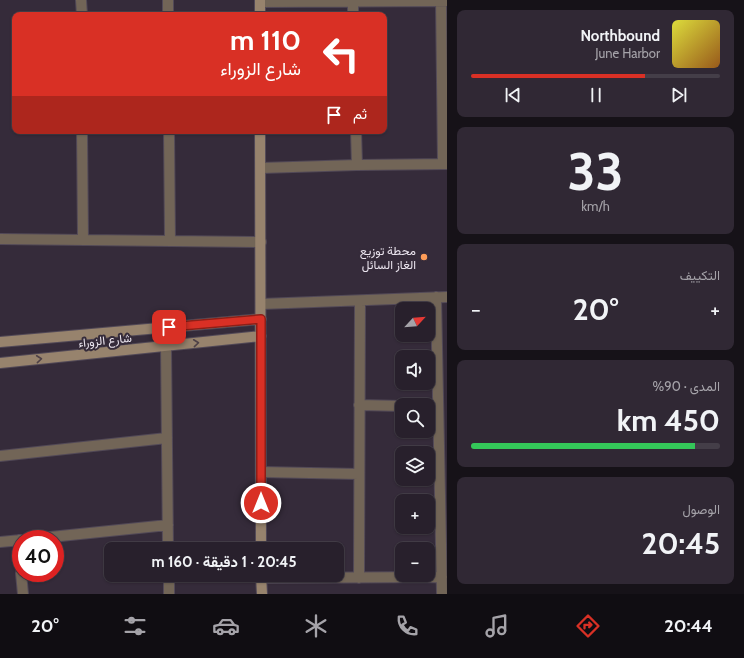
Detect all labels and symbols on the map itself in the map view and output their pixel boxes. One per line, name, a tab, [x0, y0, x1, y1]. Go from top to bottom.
place label: محطة توزيع الغاز السائل	[360, 243, 416, 273]
marker: محطة توزيع الغاز السائل	[419, 252, 429, 262]
north arrow	[395, 302, 435, 342]
pin	[152, 310, 186, 344]
street label: شارع الزوراء	[77, 330, 133, 352]
one-way arrow	[193, 339, 199, 348]
one-way arrow	[36, 355, 42, 364]
position arrow	[240, 482, 282, 524]
speed limit sign: 40	[12, 530, 64, 582]

